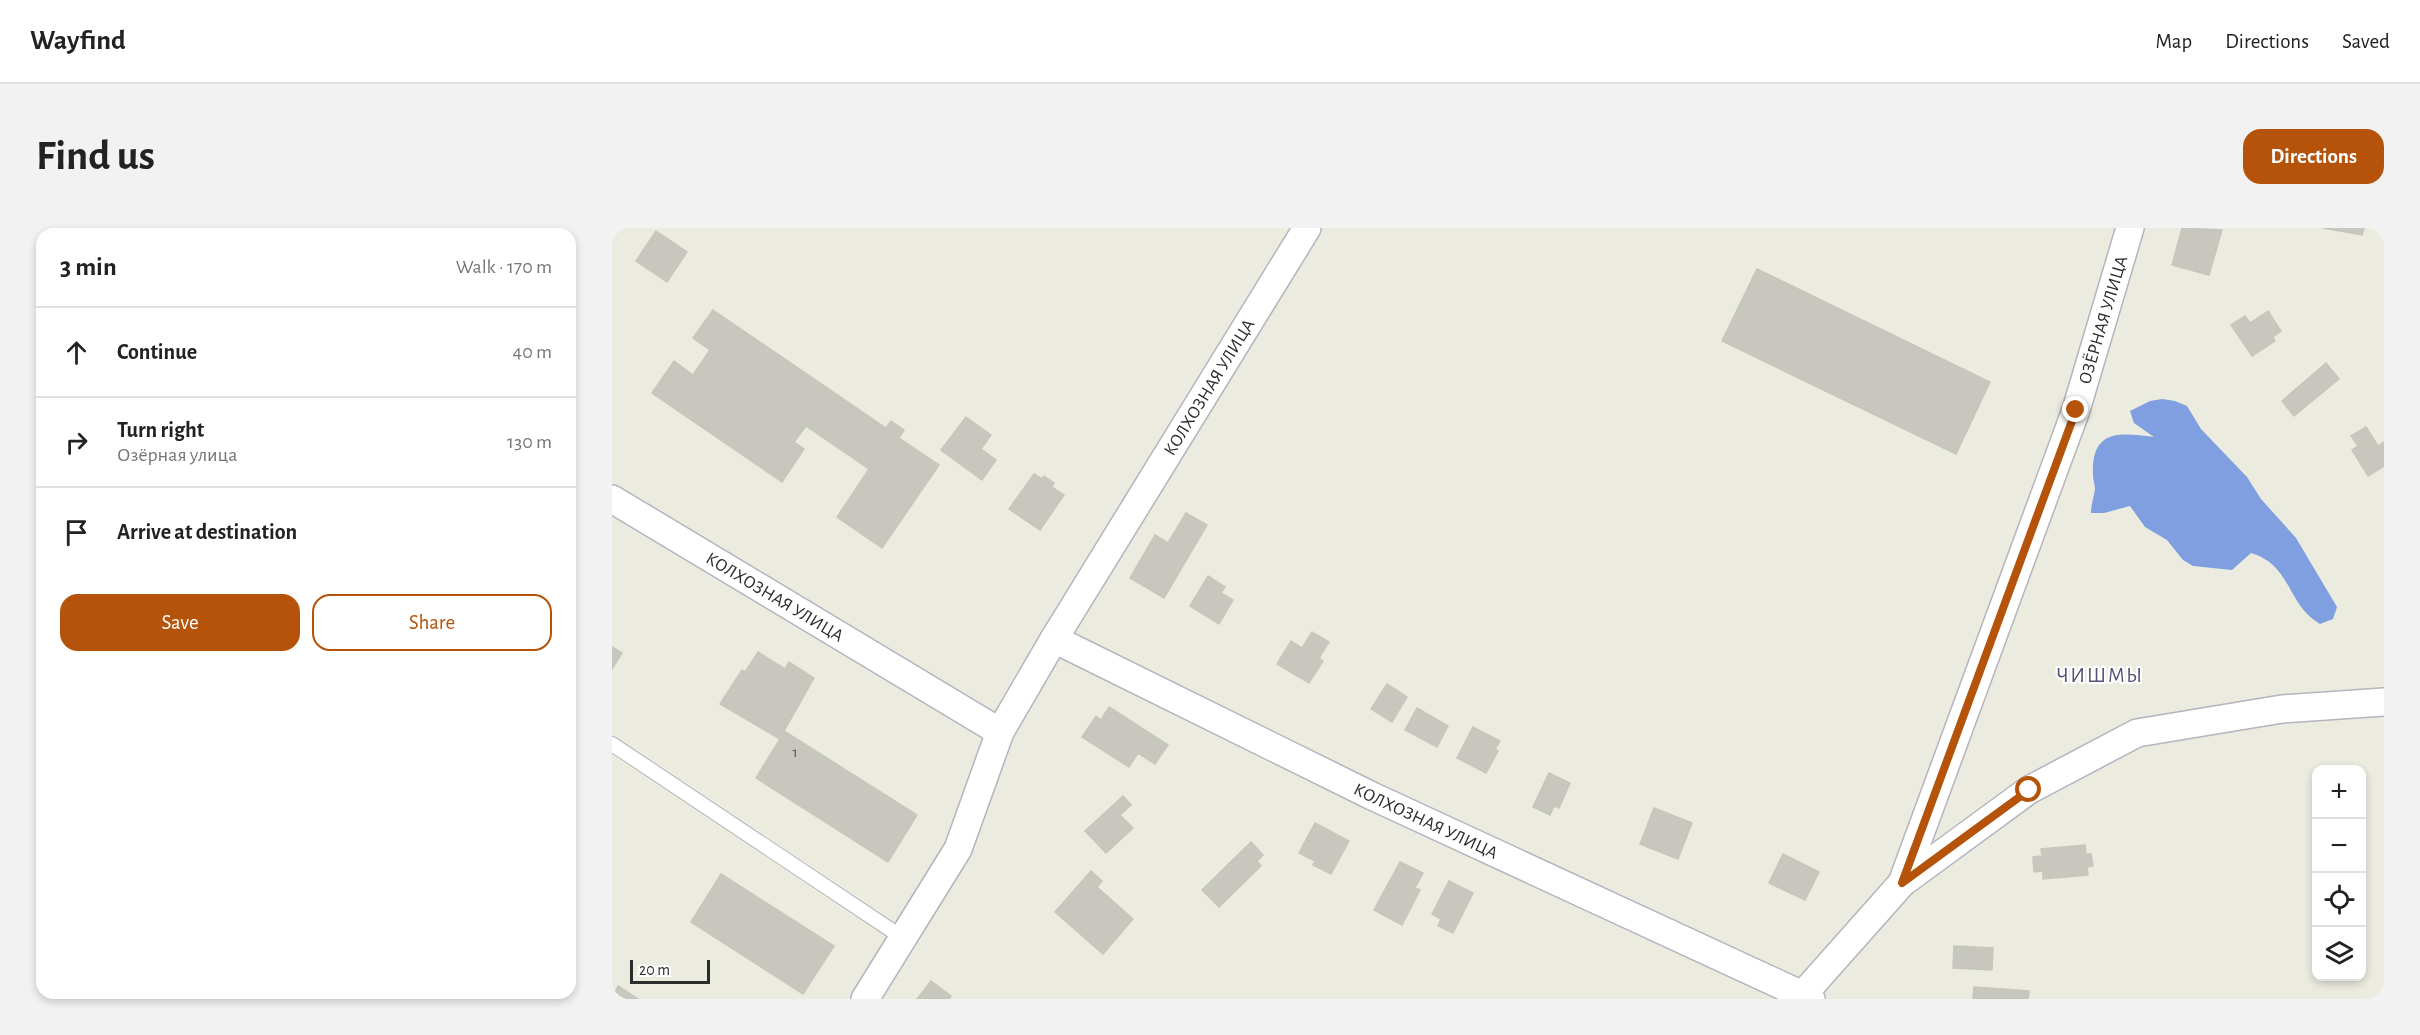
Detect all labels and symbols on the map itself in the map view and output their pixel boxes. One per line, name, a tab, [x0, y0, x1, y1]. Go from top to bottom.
street label: ОЗЁРНАЯ УЛИЦА	[2076, 253, 2131, 386]
street label: КОЛХОЗНАЯ УЛИЦА	[1161, 316, 1259, 459]
route end	[2062, 396, 2088, 422]
street label: КОЛХОЗНАЯ УЛИЦА	[703, 550, 847, 646]
district label: ЧИШМЫ	[2056, 665, 2144, 686]
house number: 1	[792, 745, 798, 760]
route start	[2015, 776, 2041, 802]
street label: КОЛХОЗНАЯ УЛИЦА	[1351, 780, 1501, 863]
scale bar	[630, 957, 710, 984]

